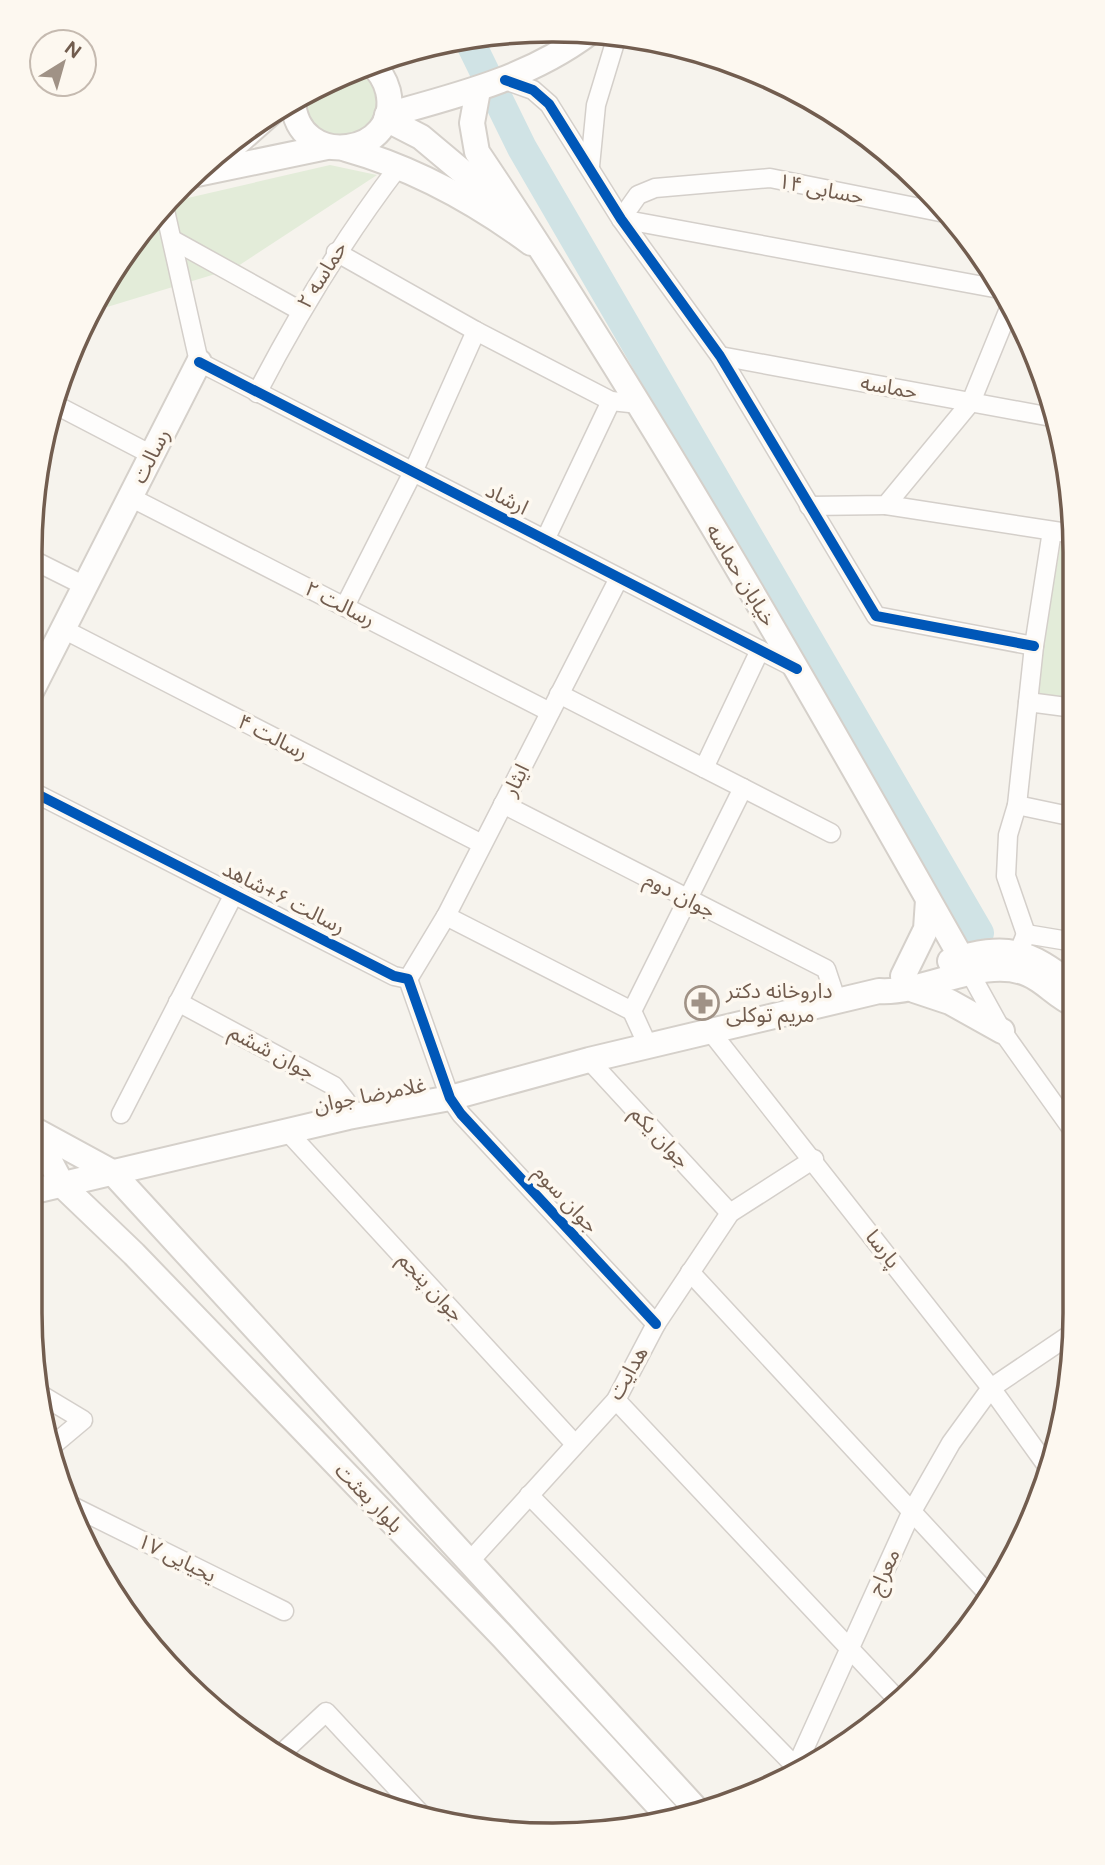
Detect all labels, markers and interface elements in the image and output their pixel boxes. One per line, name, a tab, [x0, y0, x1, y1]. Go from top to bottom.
north arrow	[28, 28, 98, 98]
text: N	[60, 36, 86, 63]
street label: حسابی ۱۴	[776, 168, 866, 209]
street label: حماسه ۲	[291, 237, 352, 313]
street label: حماسه	[859, 369, 919, 404]
street label: رسالت	[126, 424, 175, 487]
street label: ارشاد	[482, 477, 533, 520]
street label: خیابان حماسه	[701, 519, 782, 630]
street label: رسالت ۲	[301, 575, 379, 632]
street label: رسالت ۴	[234, 708, 312, 765]
street label: ایثار	[496, 759, 534, 801]
street label: رسالت ۶+شاهد	[219, 856, 350, 939]
street label: جوان دوم	[639, 866, 720, 927]
place label: داروخانه دکتر مریم توکلی	[725, 978, 832, 1030]
pharmacy icon: داروخانه دکتر مریم توکلی	[683, 984, 721, 1022]
street label: جوان ششم	[224, 1019, 319, 1087]
street label: غلامرضا جوان	[312, 1071, 428, 1118]
street label: جوان یکم	[623, 1100, 695, 1175]
street label: جوان سوم	[526, 1160, 604, 1240]
street label: پارسا	[860, 1224, 906, 1274]
street label: جوان پنجم	[391, 1247, 470, 1329]
street label: هدایت	[602, 1342, 653, 1404]
street label: بلوار بعثت	[330, 1458, 409, 1538]
street label: یحیایی ۱۷	[134, 1528, 221, 1587]
street label: معراج	[862, 1545, 908, 1600]

